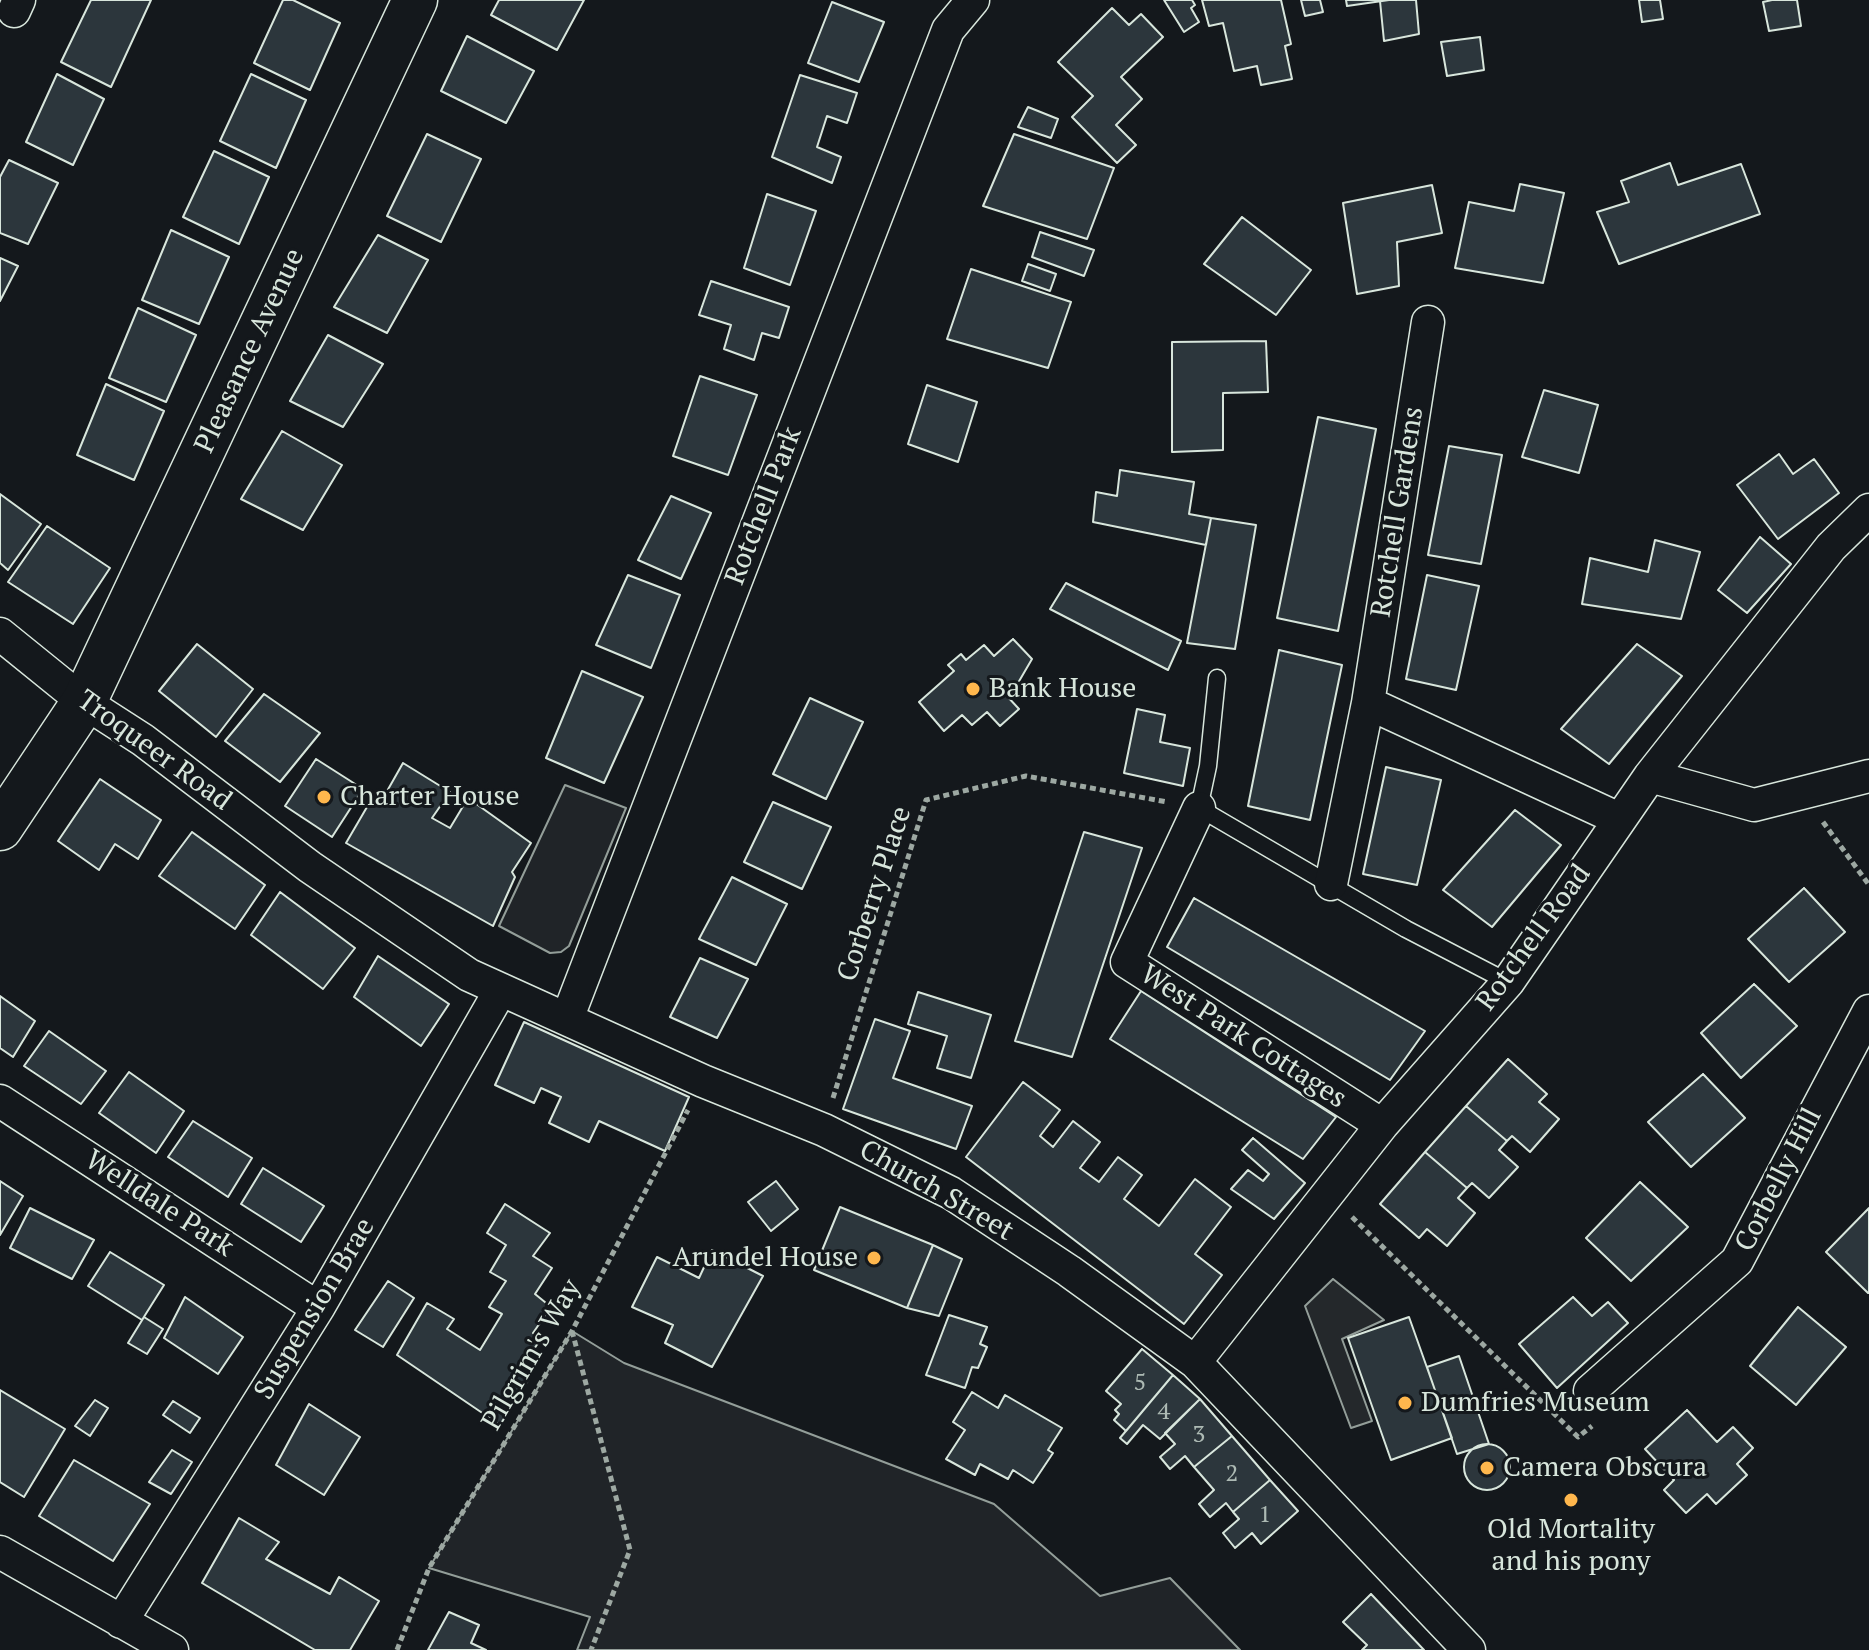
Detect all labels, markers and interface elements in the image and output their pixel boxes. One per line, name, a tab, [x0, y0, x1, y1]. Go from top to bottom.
street label: Pleasance Avenue	[188, 244, 312, 458]
street label: Rotchell Gardens	[1365, 404, 1431, 620]
street label: Rotchell Park	[719, 422, 809, 590]
place label: Bank House	[989, 672, 1136, 706]
marker: Bank House	[964, 680, 982, 698]
street label: Troqueer Road	[70, 684, 238, 818]
place label: Charter House	[340, 780, 520, 814]
marker: Charter House	[315, 788, 333, 806]
street label: Corberry Place	[831, 802, 919, 986]
street label: Rotchell Road	[1470, 858, 1598, 1018]
street label: West Park Cottages	[1134, 958, 1352, 1116]
street label: Corbelly Hill	[1729, 1103, 1829, 1257]
street label: Church Street	[853, 1133, 1019, 1249]
street label: Welldale Park	[78, 1144, 240, 1264]
street label: Suspension Brae	[248, 1212, 382, 1406]
place label: Arundel House	[672, 1241, 858, 1275]
marker: Arundel House	[865, 1249, 883, 1267]
street label: Pilgrim's Way	[475, 1274, 589, 1436]
house number: 5	[1134, 1369, 1146, 1397]
place label: Dumfries Museum	[1421, 1386, 1650, 1420]
marker: Dumfries Museum	[1396, 1394, 1414, 1412]
house number: 4	[1158, 1398, 1170, 1426]
house number: 3	[1193, 1421, 1205, 1449]
place label: Camera Obscura	[1503, 1451, 1707, 1485]
marker: Camera Obscura	[1478, 1459, 1496, 1477]
house number: 2	[1226, 1460, 1238, 1488]
marker: Old Mortality and his pony	[1562, 1491, 1580, 1509]
house number: 1	[1259, 1501, 1271, 1529]
place label: Old Mortality and his pony	[1487, 1513, 1655, 1579]

